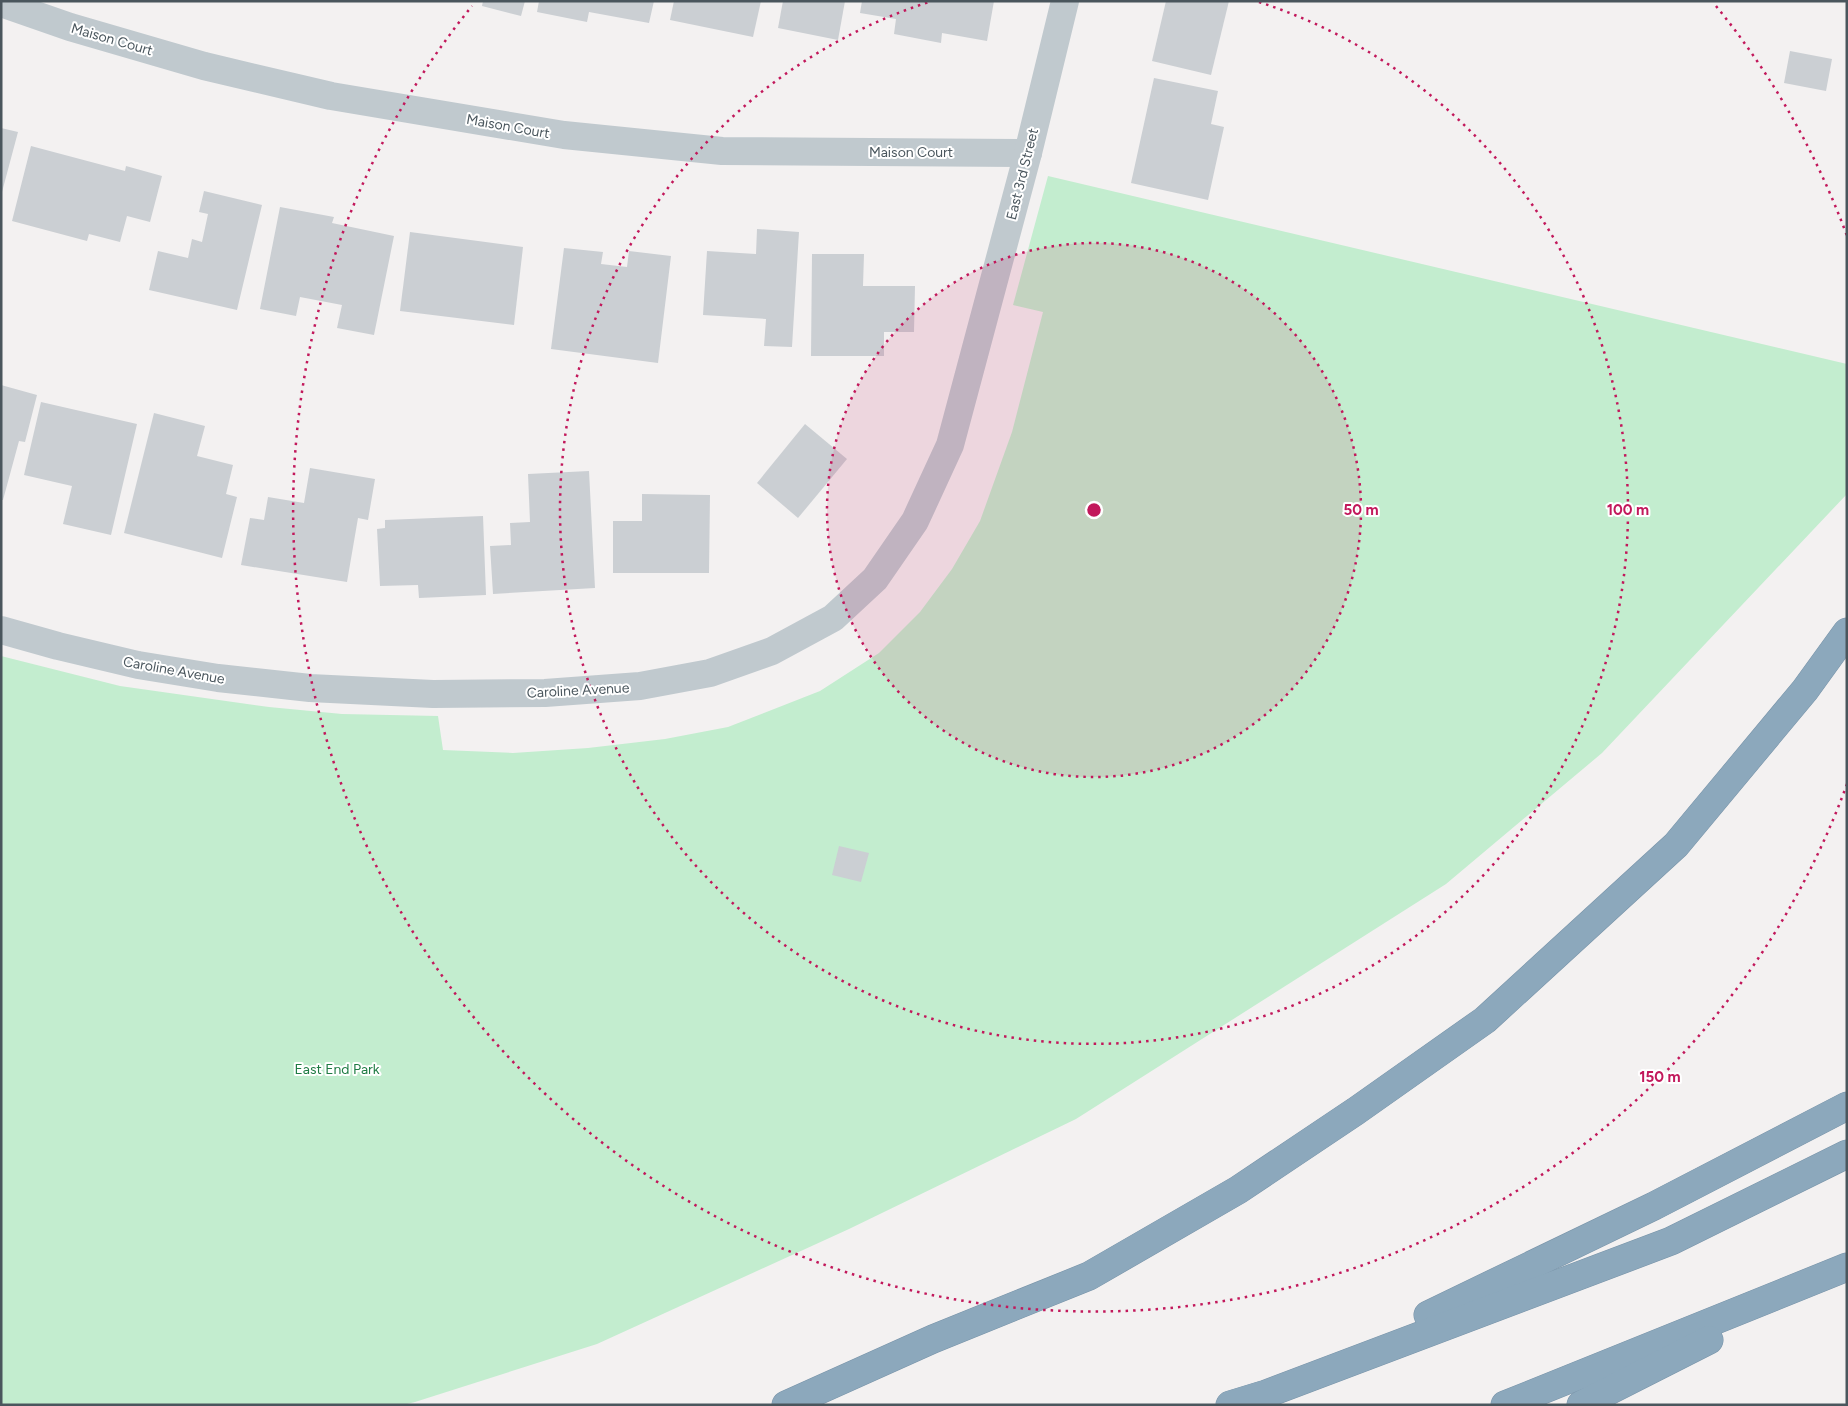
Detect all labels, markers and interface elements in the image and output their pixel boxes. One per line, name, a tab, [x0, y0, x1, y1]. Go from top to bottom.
street label: Maison Court	[69, 20, 155, 59]
street label: Maison Court	[465, 111, 551, 142]
street label: East 3rd Street	[1003, 126, 1042, 222]
street label: Maison Court	[869, 144, 953, 161]
centre of rings	[1085, 501, 1103, 519]
text: 50 m	[1343, 501, 1379, 519]
text: 100 m	[1607, 501, 1649, 519]
street label: Caroline Avenue	[122, 653, 226, 688]
street label: Caroline Avenue	[526, 679, 630, 702]
park label: East End Park	[294, 1061, 380, 1078]
text: 150 m	[1639, 1068, 1681, 1086]

